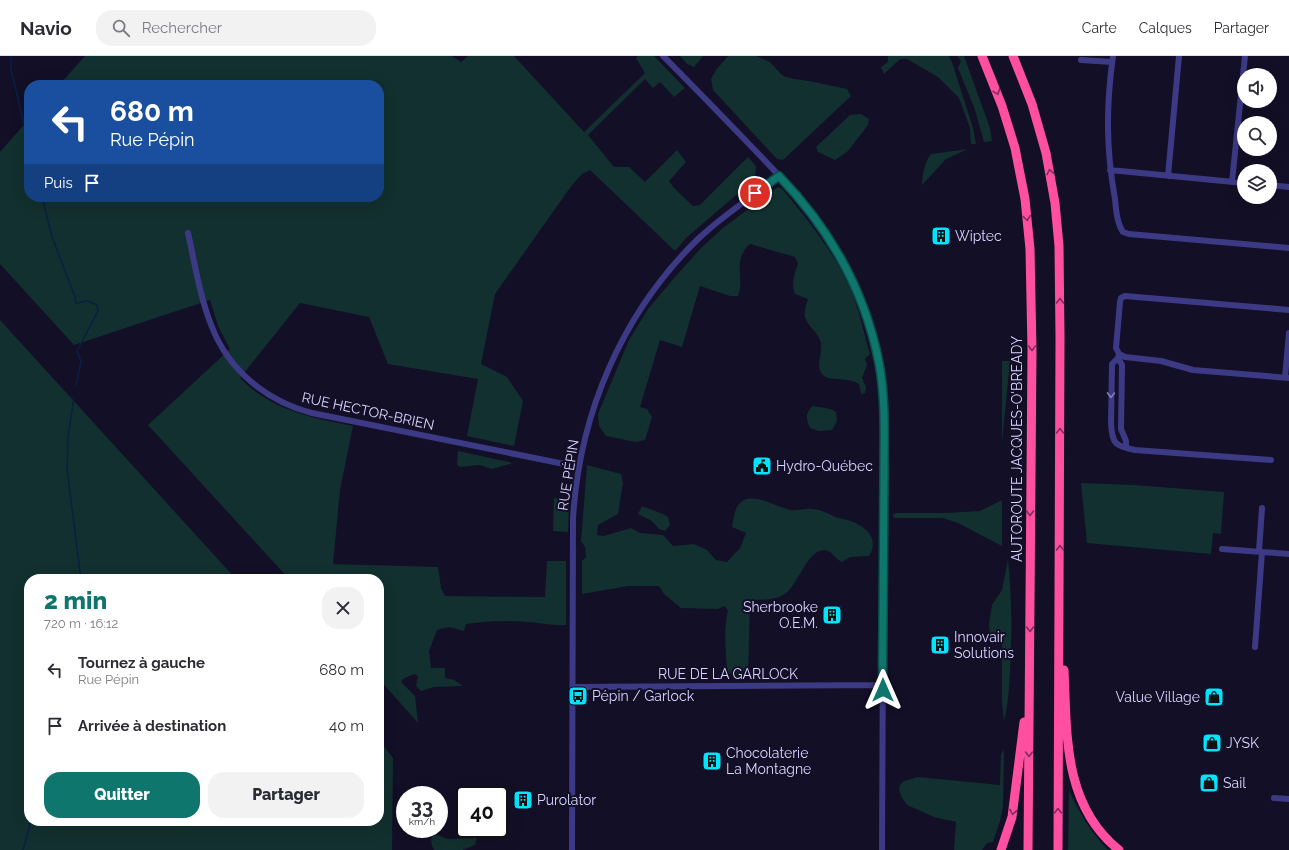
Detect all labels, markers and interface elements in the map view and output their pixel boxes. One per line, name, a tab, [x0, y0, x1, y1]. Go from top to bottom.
search box	[96, 10, 376, 46]
text: Navio	[20, 17, 72, 39]
icon: search	[110, 17, 132, 39]
text: Rechercher	[142, 19, 222, 37]
text: Carte	[1082, 20, 1117, 36]
text: Calques	[1139, 20, 1192, 36]
text: Partager	[1214, 20, 1269, 36]
map controls	[1237, 68, 1277, 204]
button: sound	[1237, 68, 1277, 108]
one-way arrow	[992, 88, 1000, 95]
text: 680 m	[110, 95, 194, 128]
icon: left	[44, 96, 96, 148]
button: search	[1237, 116, 1277, 156]
text: Rue Pépin	[110, 129, 195, 150]
button: layers	[1237, 164, 1277, 204]
one-way arrow	[1046, 169, 1054, 175]
icon: arrive	[81, 172, 103, 194]
text: Puis	[44, 174, 73, 192]
pin	[738, 176, 772, 210]
icon: arrive	[744, 182, 766, 204]
one-way arrow	[1023, 215, 1032, 221]
building icon: Wiptec	[930, 225, 952, 247]
place label: Wiptec	[955, 228, 1002, 244]
one-way arrow	[1056, 298, 1064, 304]
street label: AUTOROUTE JACQUES-O'BREADY	[1009, 336, 1025, 562]
one-way arrow	[1028, 345, 1036, 351]
street label: RUE HECTOR-BRIEN	[300, 389, 436, 433]
one-way arrow	[1107, 392, 1116, 398]
one-way arrow	[1056, 428, 1064, 434]
street label: RUE PÉPIN	[553, 438, 582, 512]
public building icon: Hydro-Québec	[751, 455, 773, 477]
place label: Hydro-Québec	[776, 458, 873, 474]
one-way arrow	[1026, 510, 1035, 516]
one-way arrow	[1056, 545, 1064, 551]
text: 2 min	[44, 586, 107, 615]
button: close	[322, 587, 364, 629]
place label: Sherbrooke O.E.M.	[743, 599, 818, 631]
building icon: Sherbrooke O.E.M.	[821, 604, 843, 626]
text: 720 m · 16:12	[44, 616, 118, 631]
one-way arrow	[1026, 626, 1034, 632]
place label: Innovair Solutions	[954, 629, 1014, 661]
building icon: Innovair Solutions	[929, 634, 951, 656]
text: Tournez à gauche	[78, 654, 205, 672]
icon: left	[44, 659, 66, 681]
text: 680 m	[319, 661, 364, 679]
street label: RUE DE LA GARLOCK	[658, 666, 798, 682]
position arrow	[862, 669, 904, 711]
text: Rue Pépin	[78, 672, 139, 687]
bus stop icon: Pépin / Garlock	[567, 685, 589, 707]
shop icon: Value Village	[1203, 686, 1225, 708]
place label: Pépin / Garlock	[592, 688, 695, 704]
place label: Value Village	[1115, 689, 1200, 705]
icon: arrive	[44, 715, 66, 737]
text: Arrivée à destination	[78, 717, 226, 735]
text: 40 m	[329, 717, 364, 735]
shop icon: JYSK	[1201, 732, 1223, 754]
place label: JYSK	[1226, 735, 1259, 751]
place label: Chocolaterie La Montagne	[726, 745, 811, 777]
building icon: Chocolaterie La Montagne	[701, 750, 723, 772]
one-way arrow	[1025, 751, 1033, 757]
button: Quitter	[44, 772, 200, 818]
button: Partager	[208, 772, 364, 818]
shop icon: Sail	[1198, 772, 1220, 794]
place label: Sail	[1223, 775, 1246, 791]
speed limit sign: 40	[456, 786, 508, 838]
building icon: Purolator	[512, 789, 534, 811]
place label: Purolator	[537, 792, 596, 808]
text: 33	[411, 795, 433, 819]
one-way arrow	[1054, 808, 1062, 814]
one-way arrow	[1009, 809, 1018, 815]
text: km/h	[409, 816, 435, 827]

